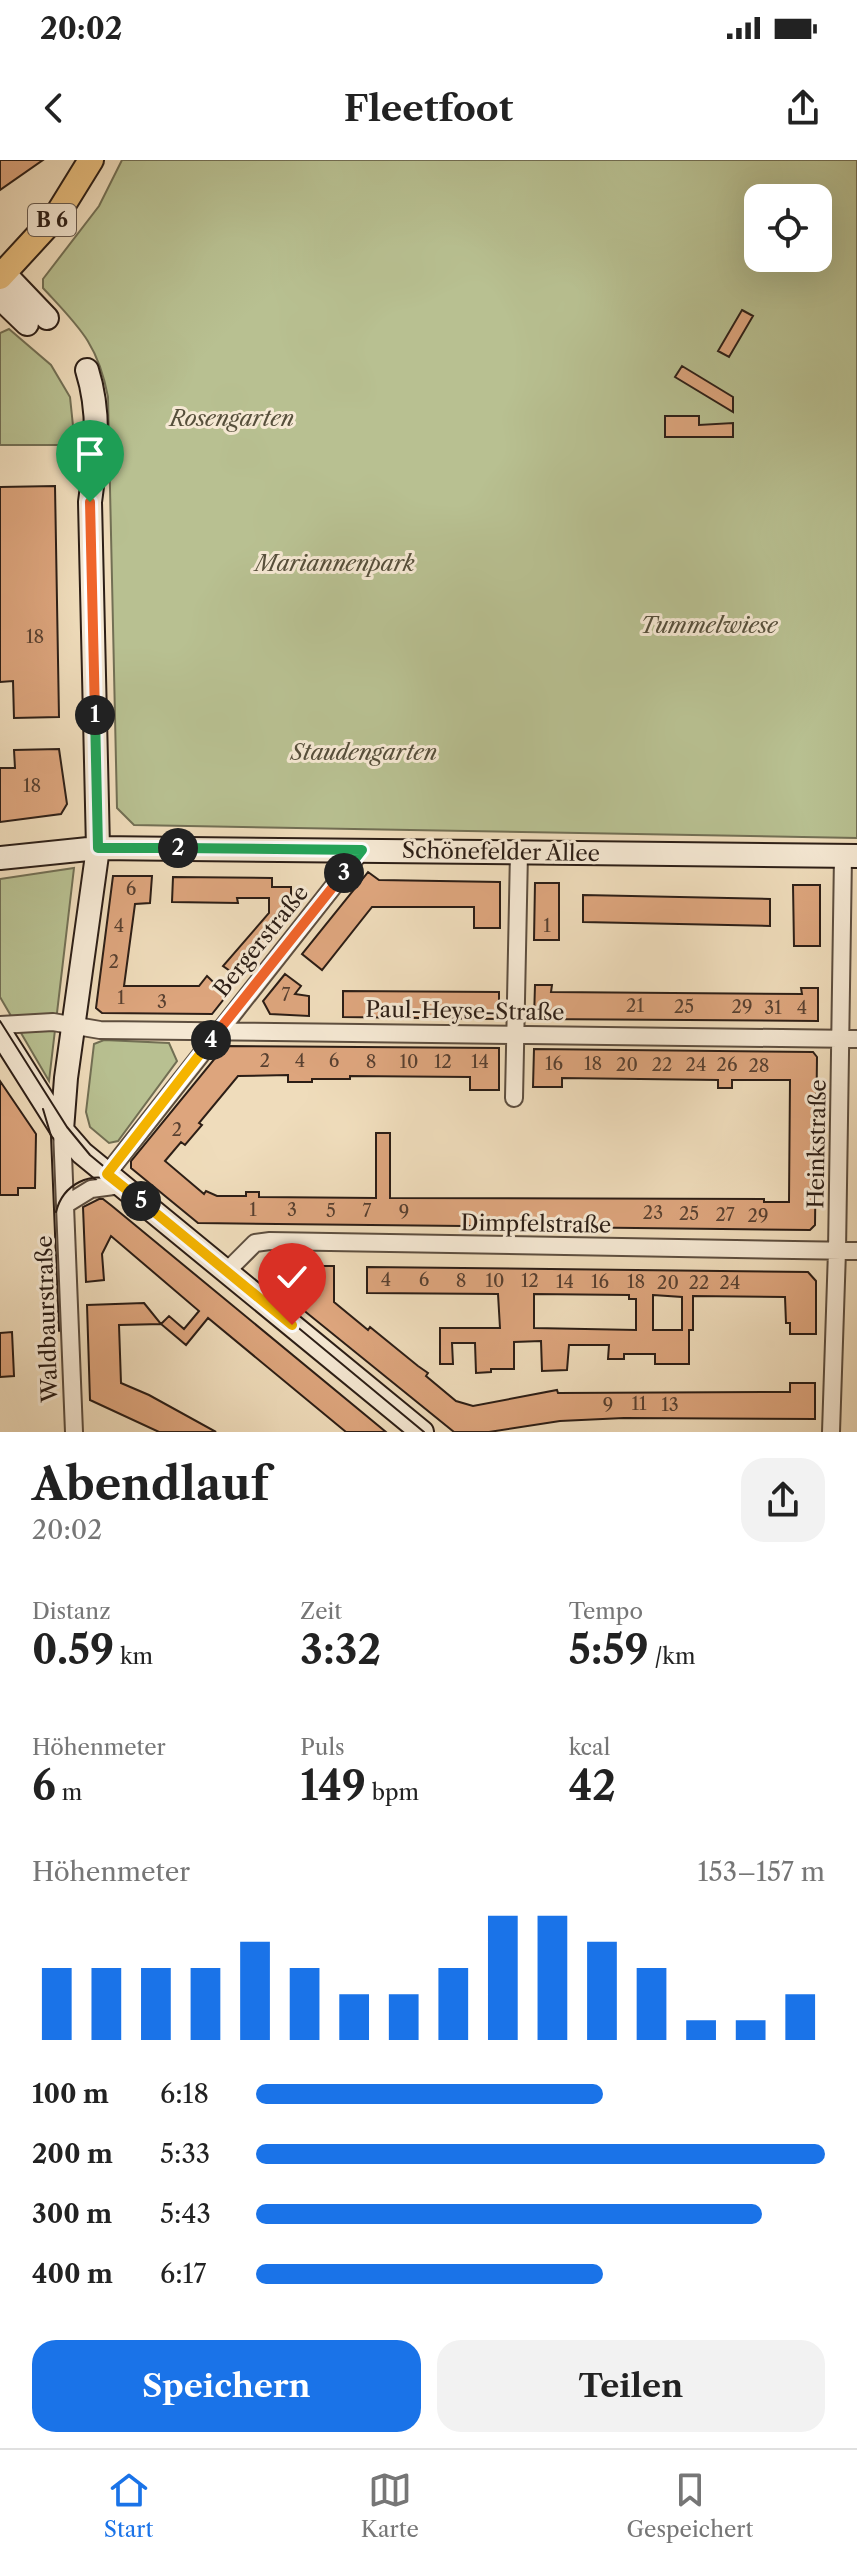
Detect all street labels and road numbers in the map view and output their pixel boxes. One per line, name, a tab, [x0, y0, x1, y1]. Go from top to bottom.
road number: B 6	[28, 204, 76, 236]
street label: Schönefelder Allee	[402, 837, 600, 867]
street label: Bergerstraße	[208, 880, 314, 1002]
street label: Paul-Heyse-Straße	[365, 996, 565, 1026]
street label: Heinkstraße	[802, 1079, 832, 1209]
street label: Dimpfelstraße	[460, 1209, 612, 1239]
street label: Waldbaurstraße	[31, 1235, 63, 1404]

